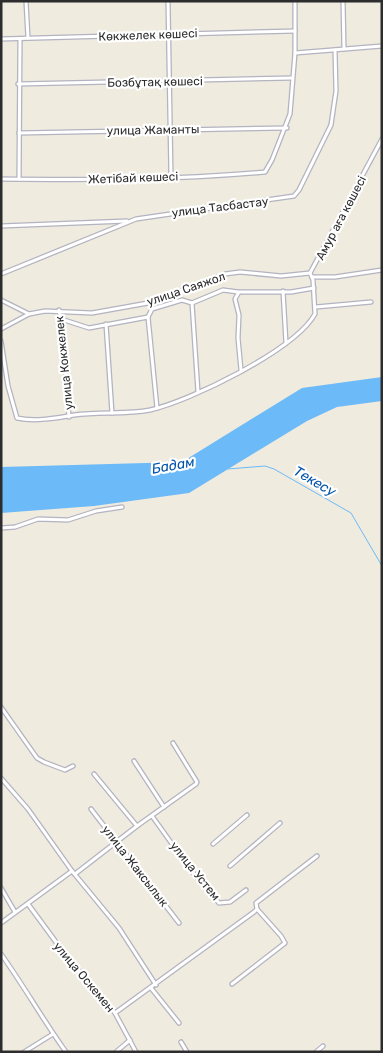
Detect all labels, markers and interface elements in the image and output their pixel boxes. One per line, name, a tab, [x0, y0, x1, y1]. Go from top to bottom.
street label: Көкжелек көшесі	[98, 26, 198, 44]
street label: Бозбұтақ көшесі	[107, 74, 203, 90]
street label: улица Жаманты	[107, 122, 199, 138]
street label: Жетібай көшесі	[88, 169, 179, 187]
street label: Амур аға көшесі	[313, 173, 369, 262]
street label: улица Тасбастау	[171, 194, 270, 220]
street label: улица Саяжол	[145, 269, 227, 309]
street label: улица Кокжелек	[52, 315, 76, 411]
water label: Бадам	[150, 453, 196, 478]
water label: Текесу	[291, 463, 339, 500]
street label: улица Жаксылык	[99, 823, 171, 910]
street label: улица Устем	[167, 839, 223, 903]
street label: улица Оскемен	[51, 939, 117, 1015]

